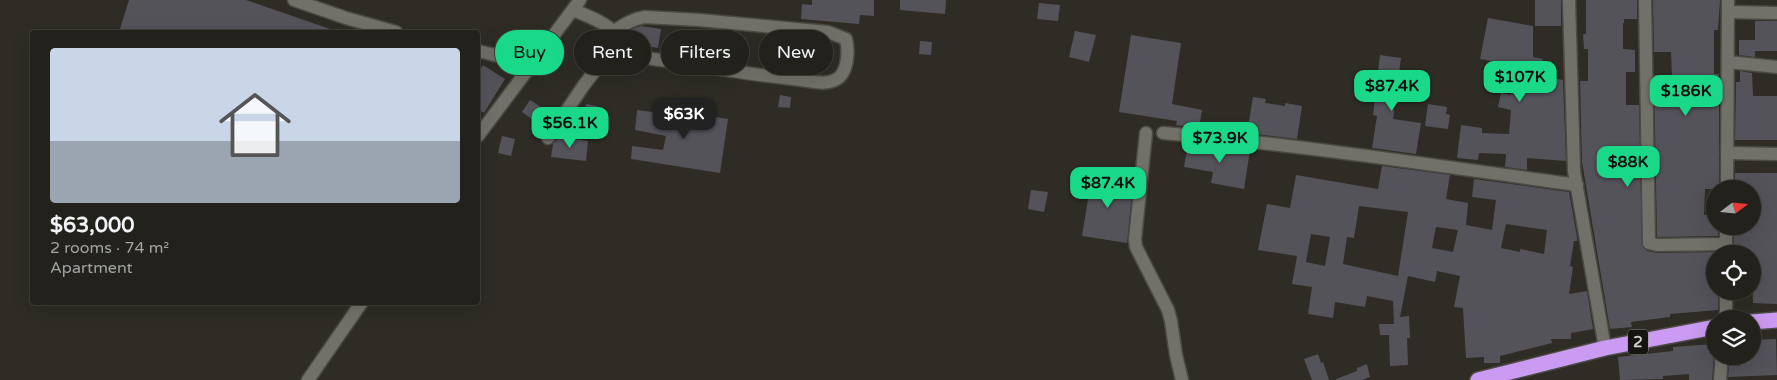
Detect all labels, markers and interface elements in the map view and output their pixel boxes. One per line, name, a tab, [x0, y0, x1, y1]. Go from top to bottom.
chip: Buy	[495, 30, 564, 75]
chip: Rent	[574, 30, 651, 75]
chip: Filters	[661, 30, 749, 75]
chip: New	[759, 30, 833, 75]
pin: $107K	[1485, 61, 1555, 103]
text: $107K	[1495, 67, 1545, 87]
pin: $87.4K	[1351, 70, 1433, 112]
pin: $186K	[1651, 74, 1721, 117]
text: $87.4K	[1365, 76, 1419, 96]
icon: home	[210, 80, 300, 170]
text: $186K	[1661, 81, 1711, 101]
pin: $63K	[654, 98, 714, 140]
text: $63K	[664, 104, 704, 124]
pin: $56.1K	[529, 106, 611, 149]
text: $56.1K	[543, 113, 597, 133]
pin: $73.9K	[1179, 121, 1261, 164]
text: $73.9K	[1193, 128, 1247, 148]
pin: $88K	[1598, 146, 1658, 188]
text: $88K	[1608, 152, 1648, 172]
pin: $87.4K	[1067, 166, 1149, 209]
text: $87.4K	[1081, 173, 1135, 193]
north arrow	[1706, 180, 1761, 235]
map controls	[1706, 180, 1761, 365]
text: $63,000	[50, 213, 134, 238]
text: 2 rooms · 74 m²	[50, 238, 169, 258]
button: locate	[1706, 245, 1761, 300]
text: Apartment	[50, 258, 133, 278]
button: layers	[1706, 310, 1761, 365]
road number: 2	[1628, 330, 1648, 354]

